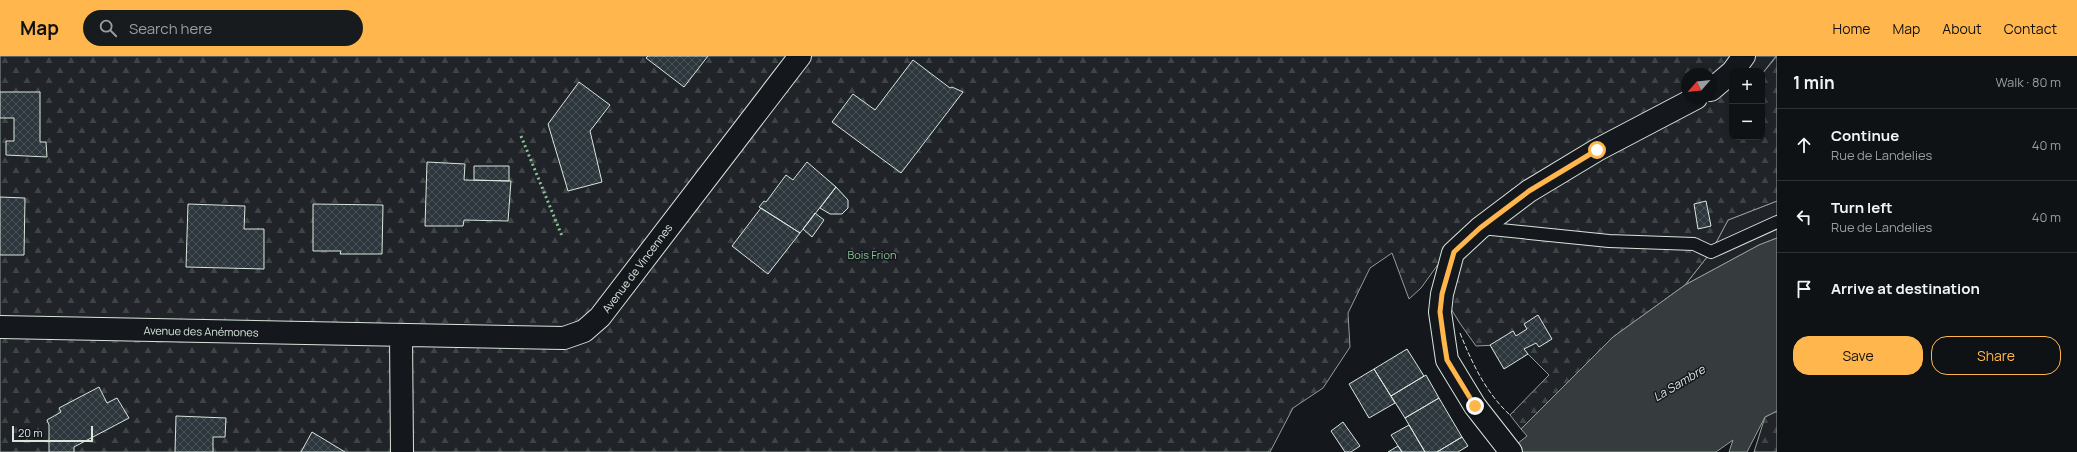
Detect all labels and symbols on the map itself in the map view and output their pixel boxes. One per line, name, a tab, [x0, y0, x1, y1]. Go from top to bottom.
north arrow	[1681, 68, 1717, 104]
route start	[1588, 141, 1606, 159]
street label: Avenue de Vincennes	[599, 220, 676, 316]
park label: Bois Frion	[848, 247, 896, 262]
street label: Avenue des Anémones	[143, 322, 259, 340]
water label: La Sambre	[1650, 360, 1709, 405]
route end	[1466, 397, 1484, 415]
scale bar	[12, 424, 93, 443]

